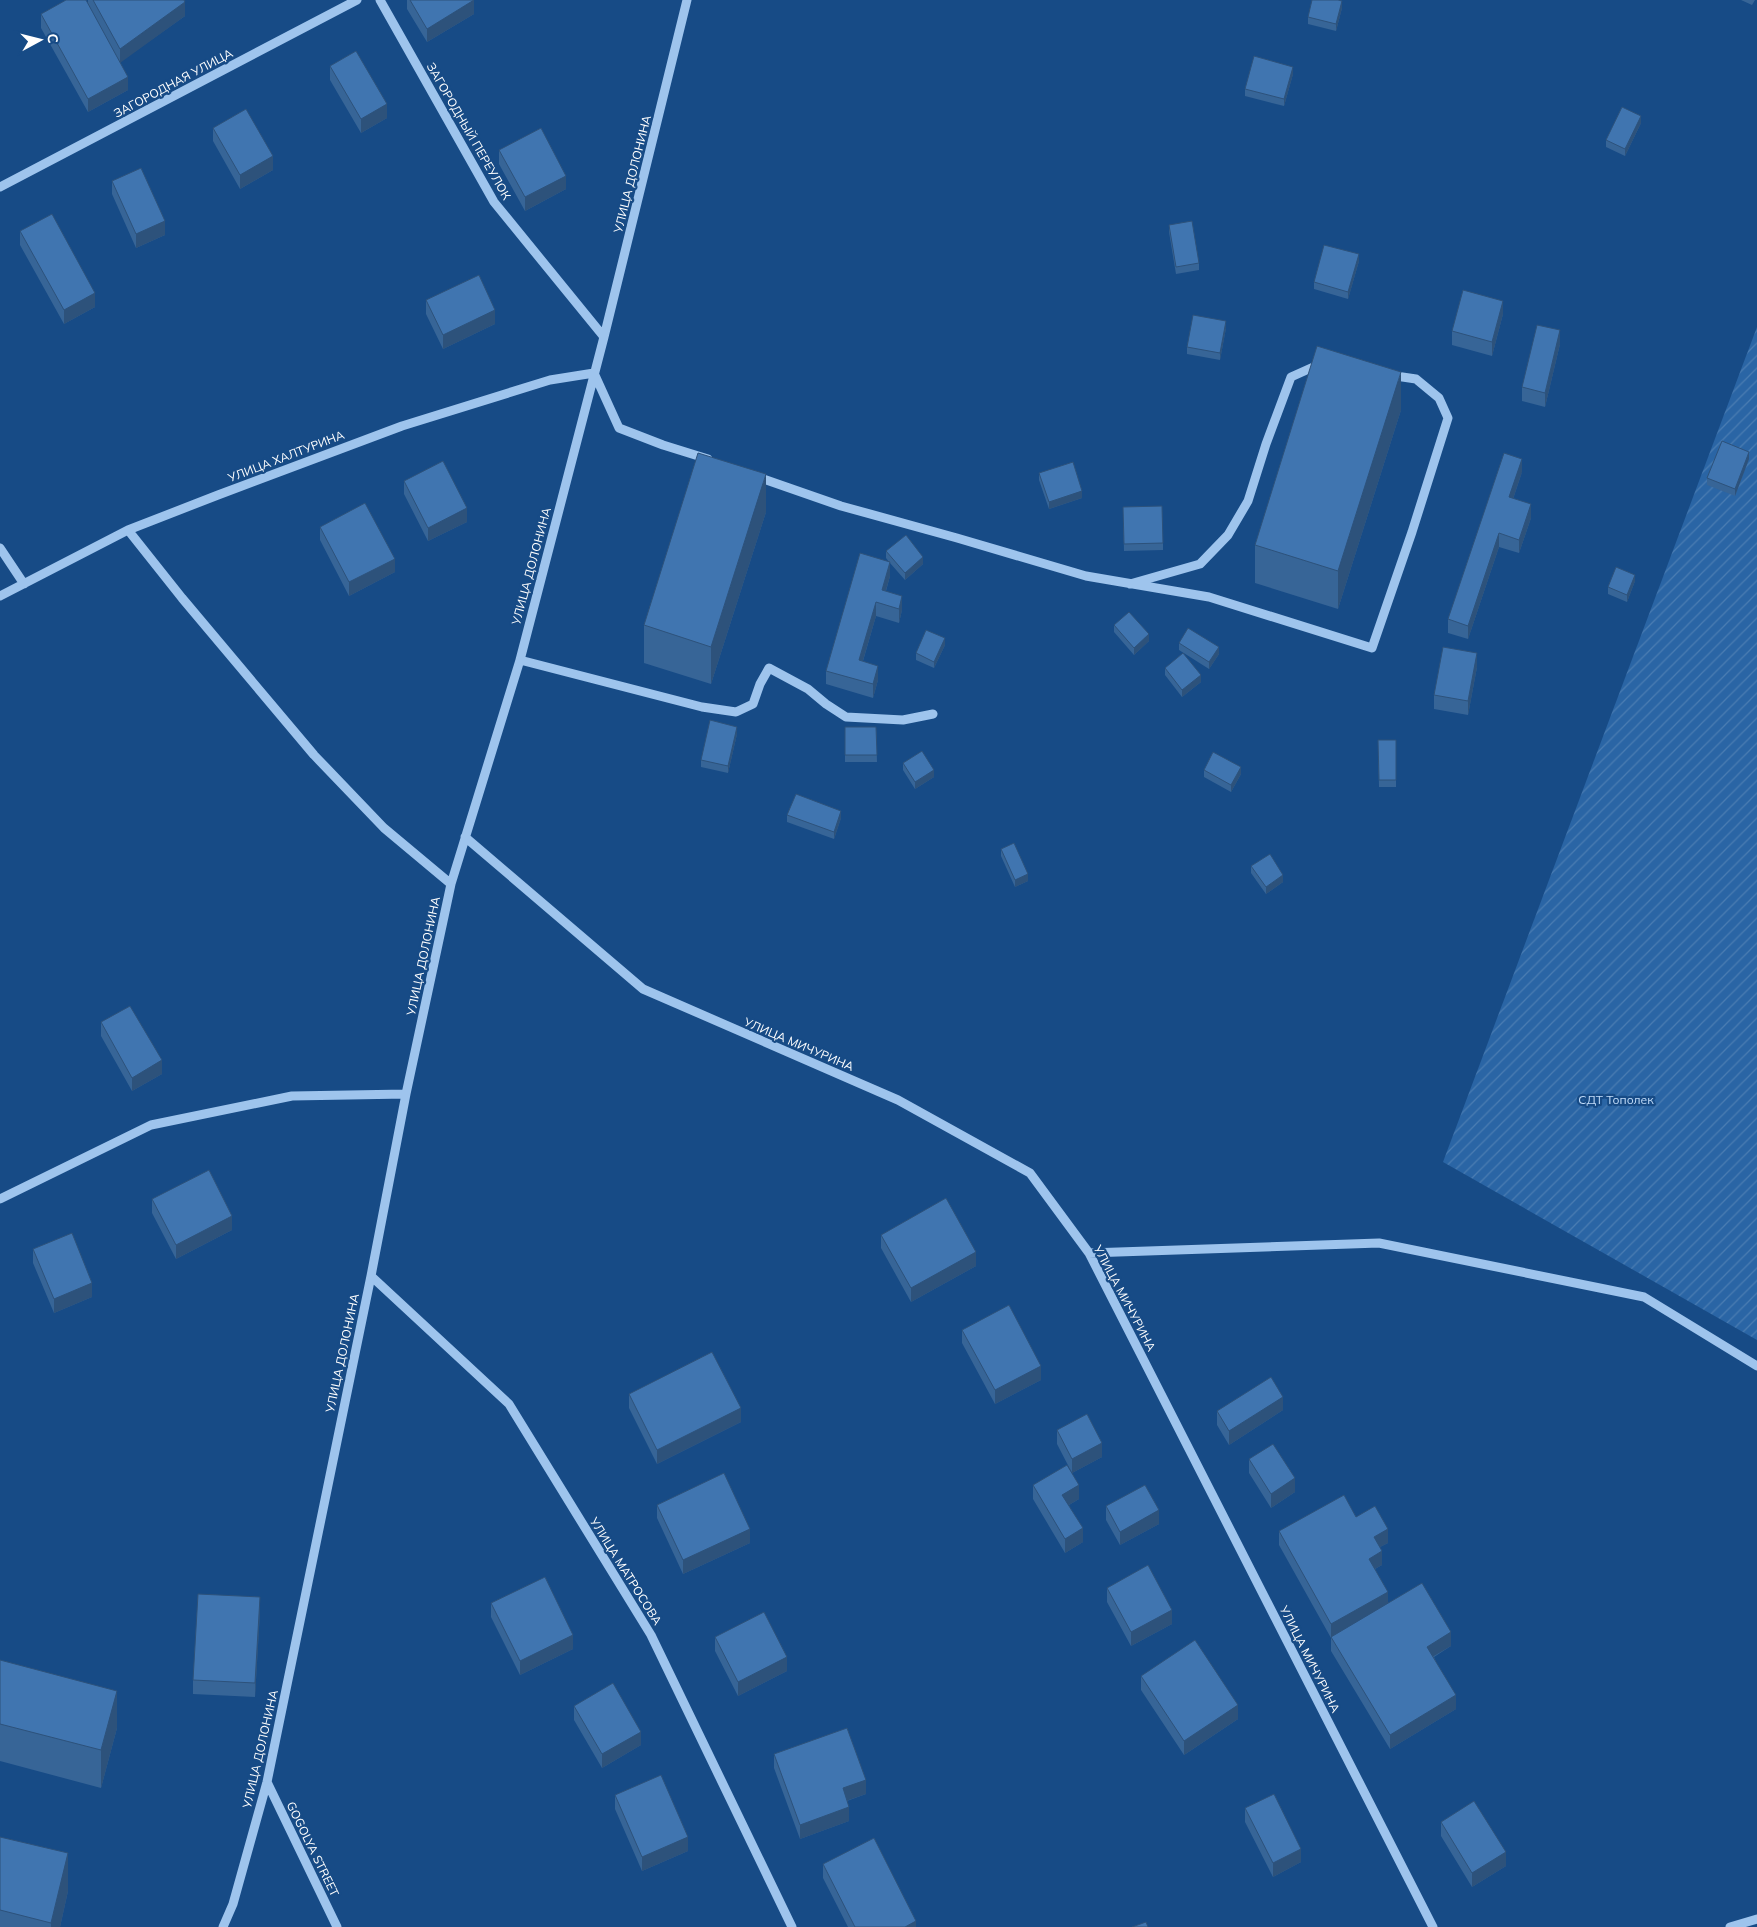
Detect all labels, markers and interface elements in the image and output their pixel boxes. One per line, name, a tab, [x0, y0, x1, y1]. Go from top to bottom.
north arrow	[15, 15, 65, 65]
text: С	[43, 33, 62, 44]
street label: ЗАГОРОДНАЯ УЛИЦА	[111, 45, 235, 121]
street label: ЗАГОРОДНЫЙ ПЕРЕУЛОК	[424, 60, 515, 202]
street label: УЛИЦА ДОЛОНИНА	[610, 113, 654, 236]
street label: УЛИЦА ХАЛТУРИНА	[225, 427, 346, 485]
street label: УЛИЦА ДОЛОНИНА	[508, 505, 554, 627]
street label: УЛИЦА ДОЛОНИНА	[403, 895, 443, 1018]
street label: УЛИЦА МИЧУРИНА	[741, 1014, 856, 1074]
park label: СДТ Тополек	[1578, 1092, 1654, 1107]
street label: УЛИЦА МИЧУРИНА	[1090, 1242, 1159, 1354]
street label: УЛИЦА ДОЛОНИНА	[322, 1292, 362, 1415]
street label: УЛИЦА МАТРОСОВА	[586, 1514, 665, 1628]
street label: УЛИЦА МИЧУРИНА	[1276, 1602, 1344, 1715]
street label: УЛИЦА ДОЛОНИНА	[239, 1688, 281, 1811]
street label: GOGOLYA STREET	[284, 1799, 343, 1900]

